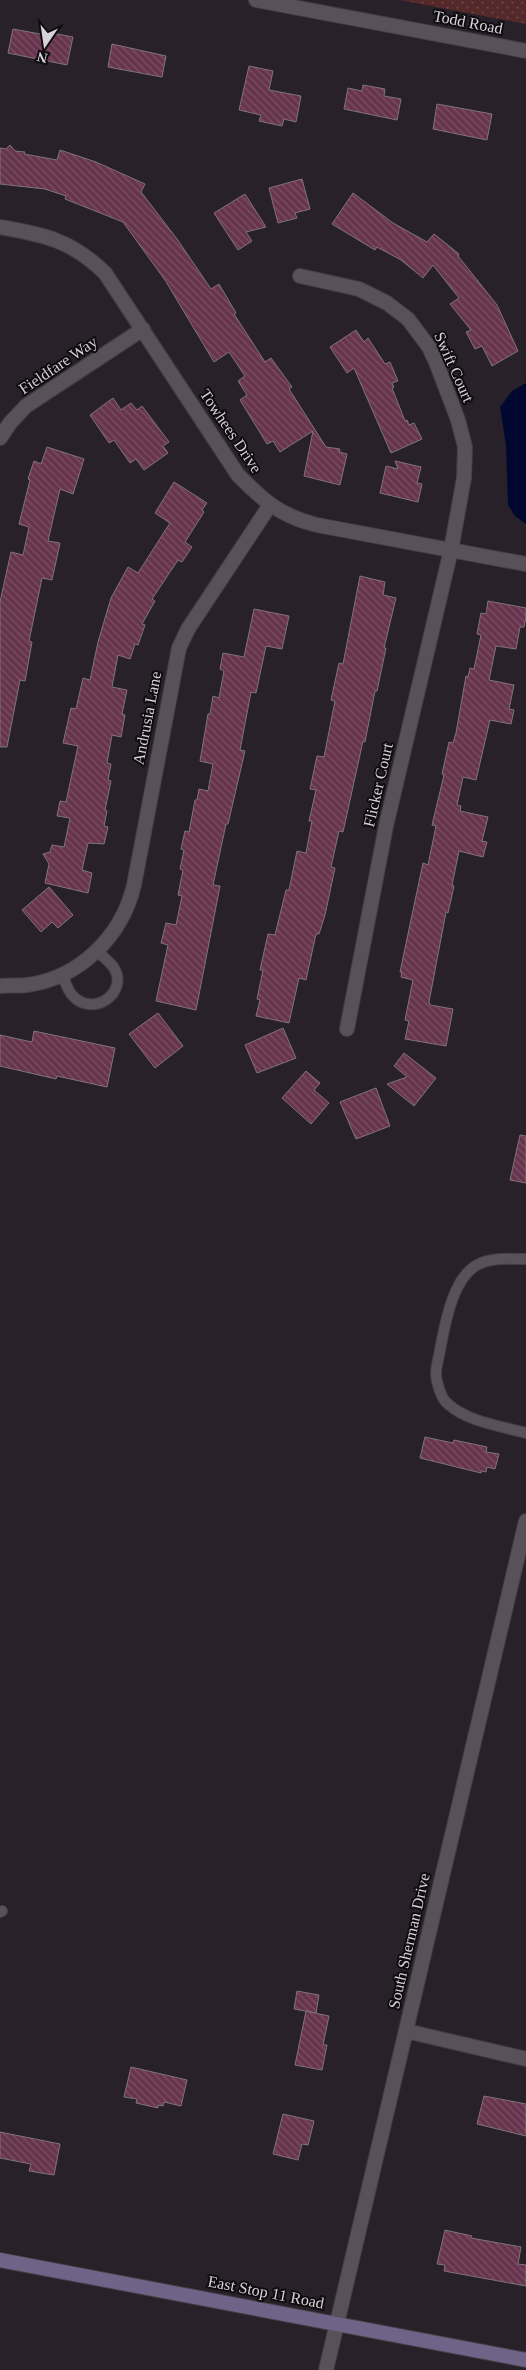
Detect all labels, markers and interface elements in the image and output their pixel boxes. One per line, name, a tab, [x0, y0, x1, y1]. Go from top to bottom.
street label: Todd Road	[432, 7, 504, 37]
north arrow	[20, 20, 70, 70]
text: N	[36, 49, 49, 66]
street label: Swift Court	[431, 329, 477, 405]
street label: Fieldfare Way	[16, 333, 101, 398]
street label: Towhees Drive	[197, 386, 265, 476]
street label: Andrusia Lane	[130, 670, 164, 766]
street label: Flicker Court	[360, 741, 396, 829]
street label: South Sherman Drive	[385, 1872, 433, 2010]
street label: East Stop 11 Road	[206, 2272, 326, 2313]

